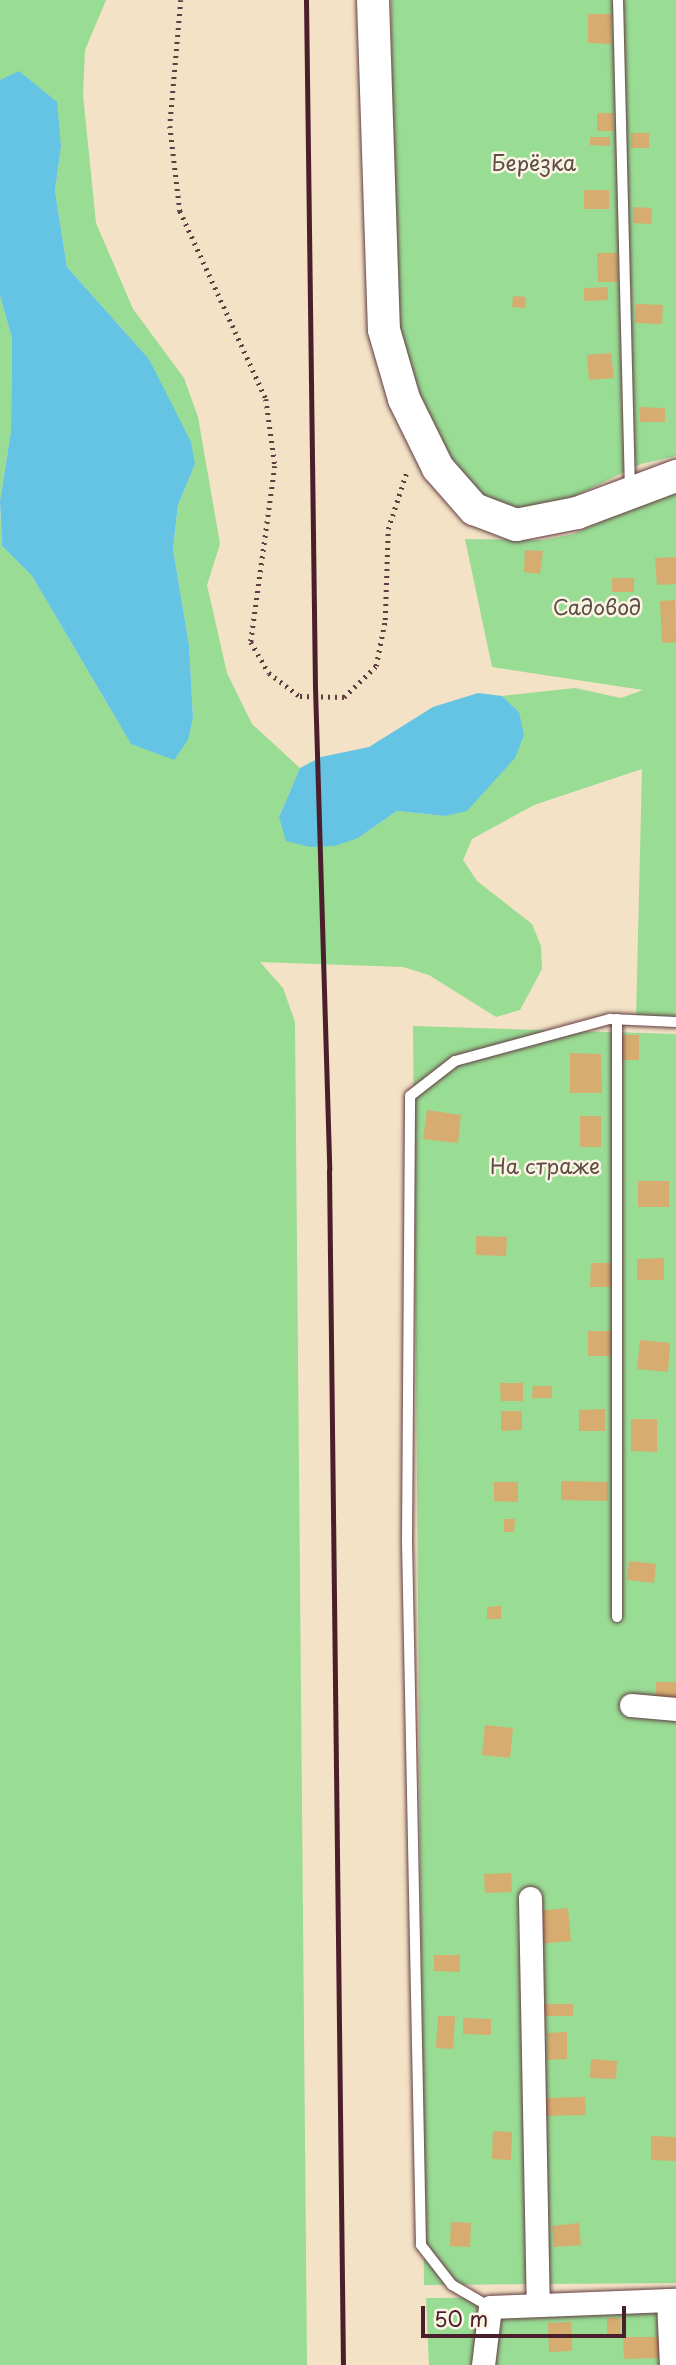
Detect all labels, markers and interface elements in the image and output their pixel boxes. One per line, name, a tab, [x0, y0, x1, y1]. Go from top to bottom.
park label: Берёзка	[492, 149, 576, 175]
park label: Садовод	[553, 593, 641, 619]
park label: На страже	[490, 1152, 600, 1178]
scale bar	[424, 2292, 629, 2336]
text: 50 m	[434, 2302, 488, 2334]

